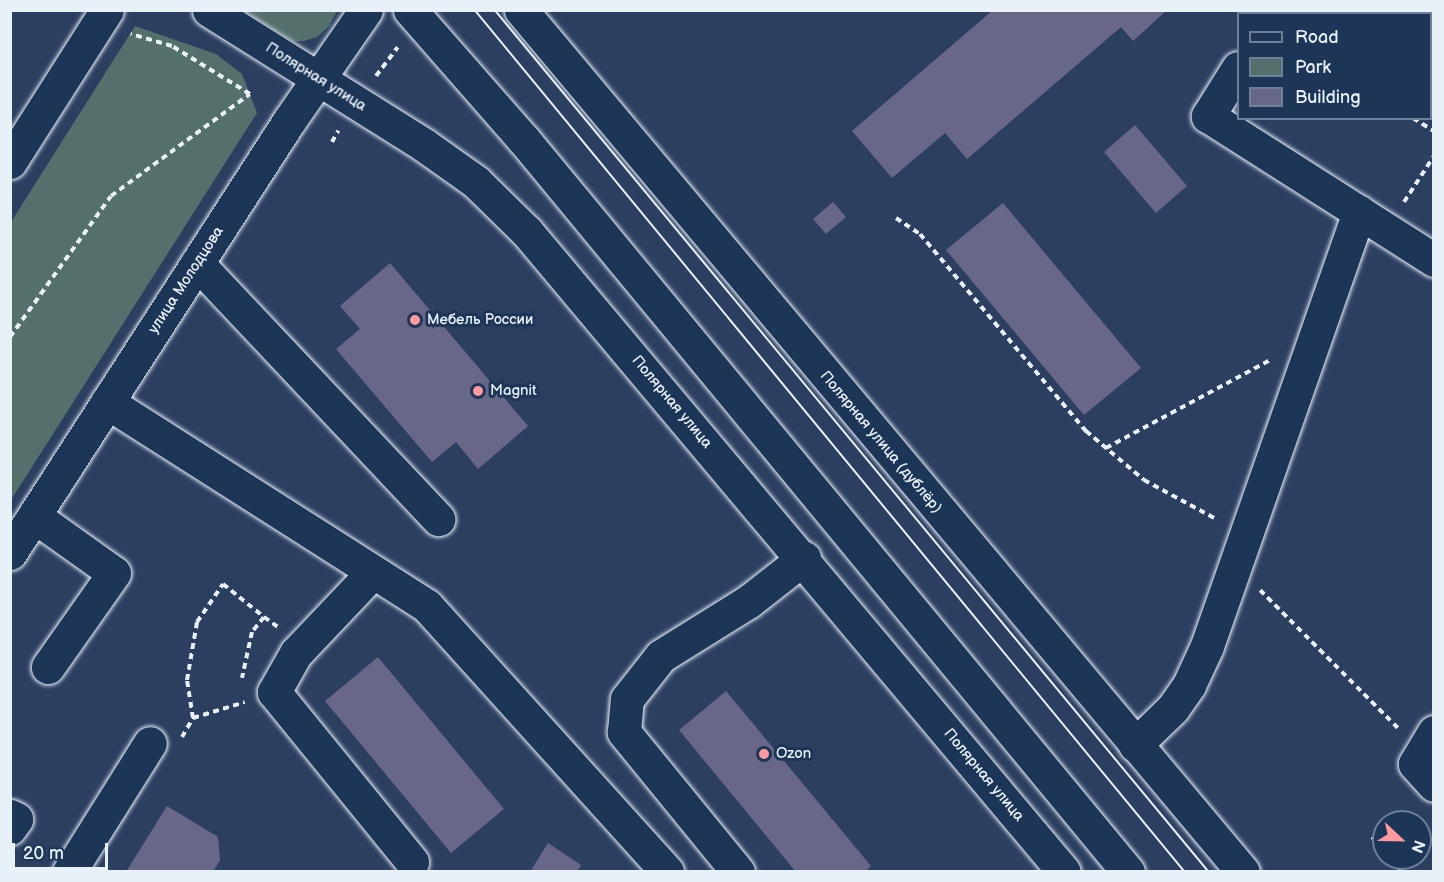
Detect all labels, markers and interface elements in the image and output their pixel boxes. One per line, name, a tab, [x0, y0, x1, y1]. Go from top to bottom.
legend	[1237, 12, 1432, 120]
text: Road	[1295, 27, 1339, 48]
street label: Полярная улица	[262, 39, 370, 115]
text: Park	[1295, 57, 1331, 78]
text: Building	[1295, 87, 1361, 108]
street label: улица Молодцова	[145, 223, 227, 337]
place label: Мебель России	[427, 311, 533, 329]
marker: Мебель России	[408, 313, 422, 327]
street label: Полярная улица	[628, 352, 716, 452]
street label: Полярная улица (дублёр)	[816, 367, 946, 517]
place label: Magnit	[490, 382, 537, 400]
marker: Magnit	[471, 384, 485, 398]
street label: Полярная улица	[940, 725, 1028, 825]
place label: Ozon	[776, 745, 811, 763]
marker: Ozon	[757, 747, 771, 761]
north arrow	[1372, 810, 1432, 870]
scale bar	[15, 831, 111, 869]
text: N	[1406, 837, 1428, 855]
text: 20 m	[23, 843, 64, 864]

